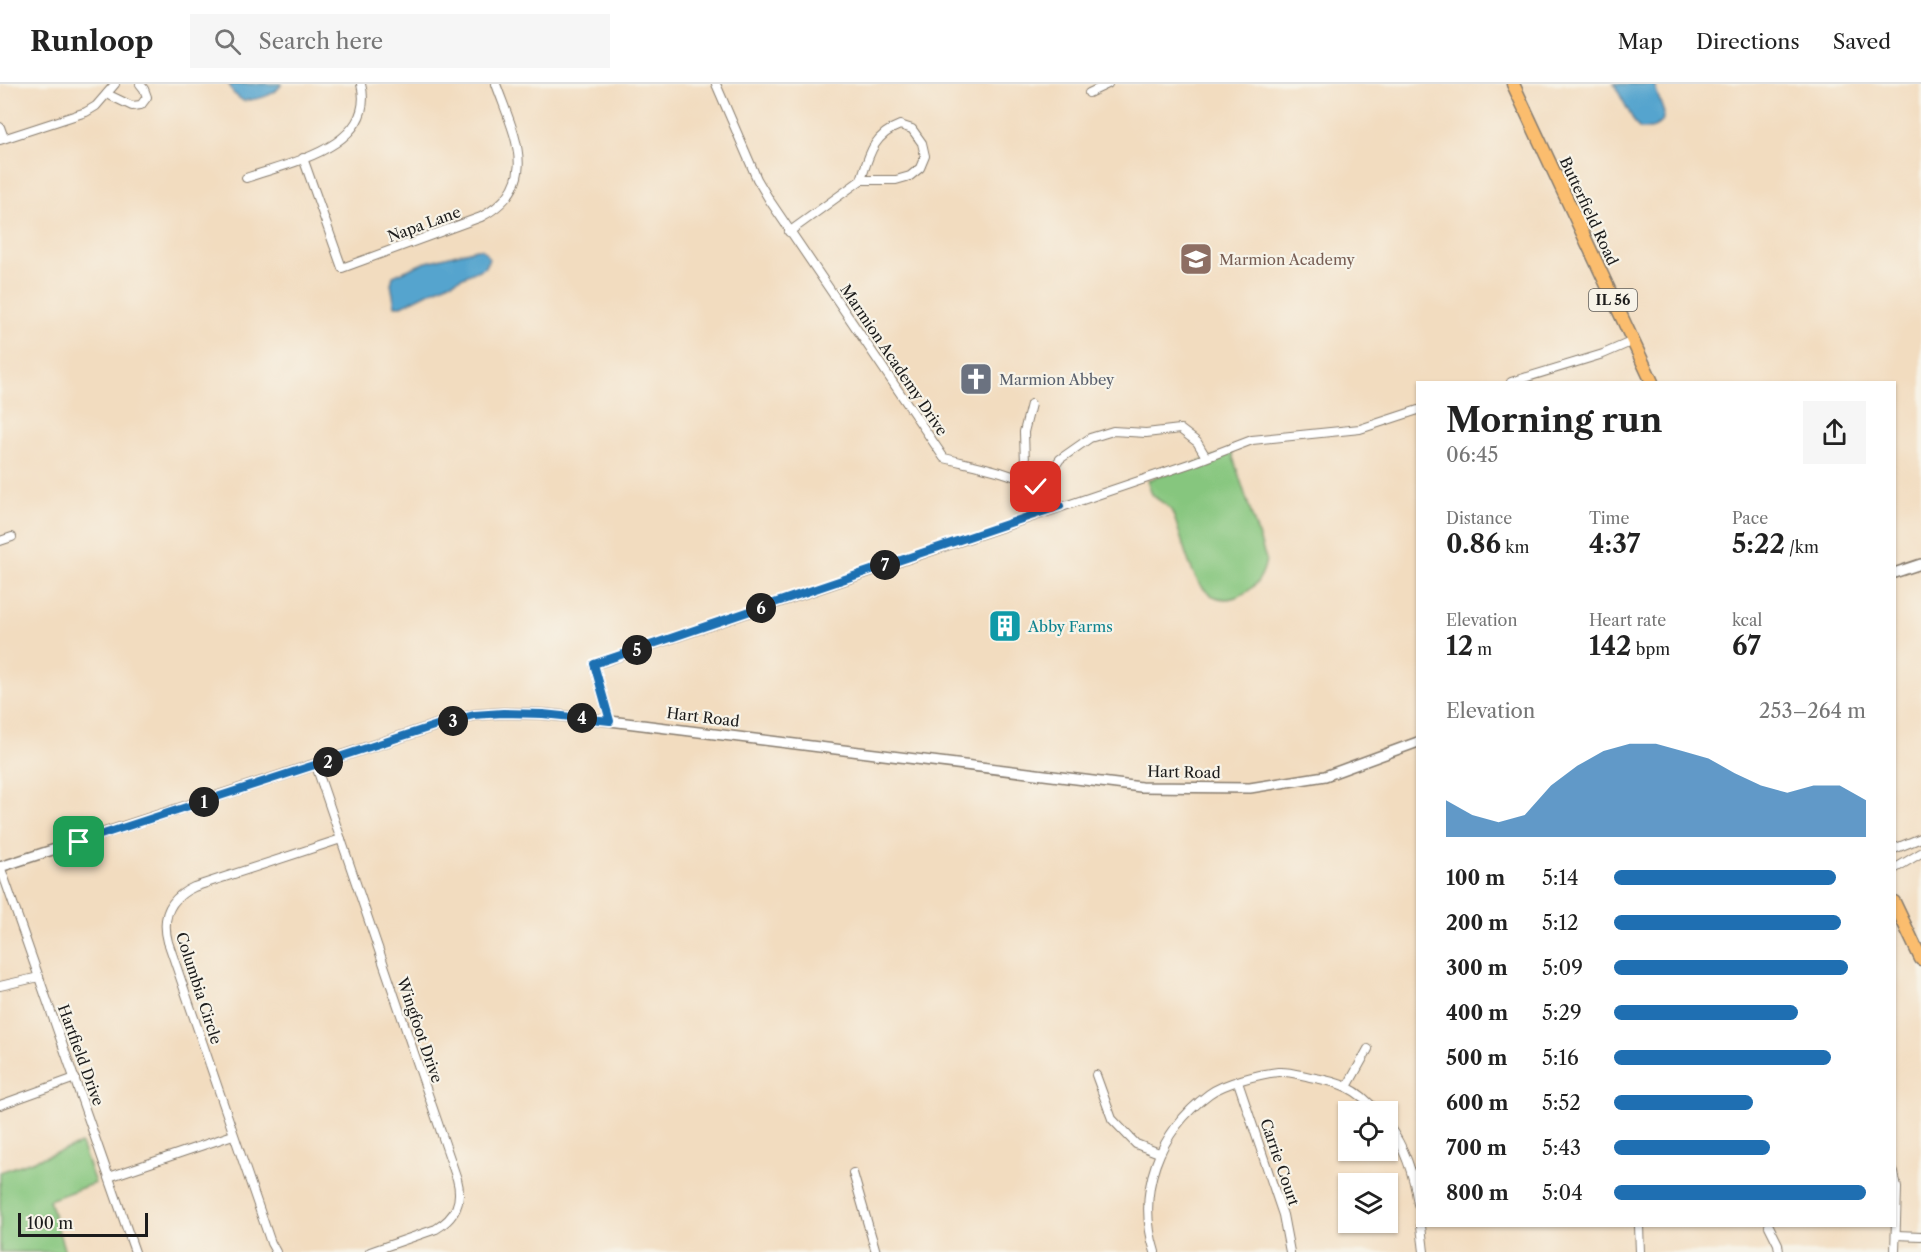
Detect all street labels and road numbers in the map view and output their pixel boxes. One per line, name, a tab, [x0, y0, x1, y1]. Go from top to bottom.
street label: Butterfield Road	[1556, 154, 1622, 268]
street label: Napa Lane	[385, 202, 463, 246]
street label: Marmion Academy Drive	[836, 281, 952, 439]
road number: IL 56	[1589, 289, 1637, 311]
street label: Hart Road	[665, 703, 741, 731]
street label: Hart Road	[1147, 762, 1221, 782]
street label: Columbia Circle	[172, 930, 226, 1046]
street label: Wingfoot Drive	[393, 974, 447, 1085]
street label: Hartfield Drive	[54, 1002, 108, 1108]
street label: Carrie Court	[1256, 1116, 1304, 1209]

